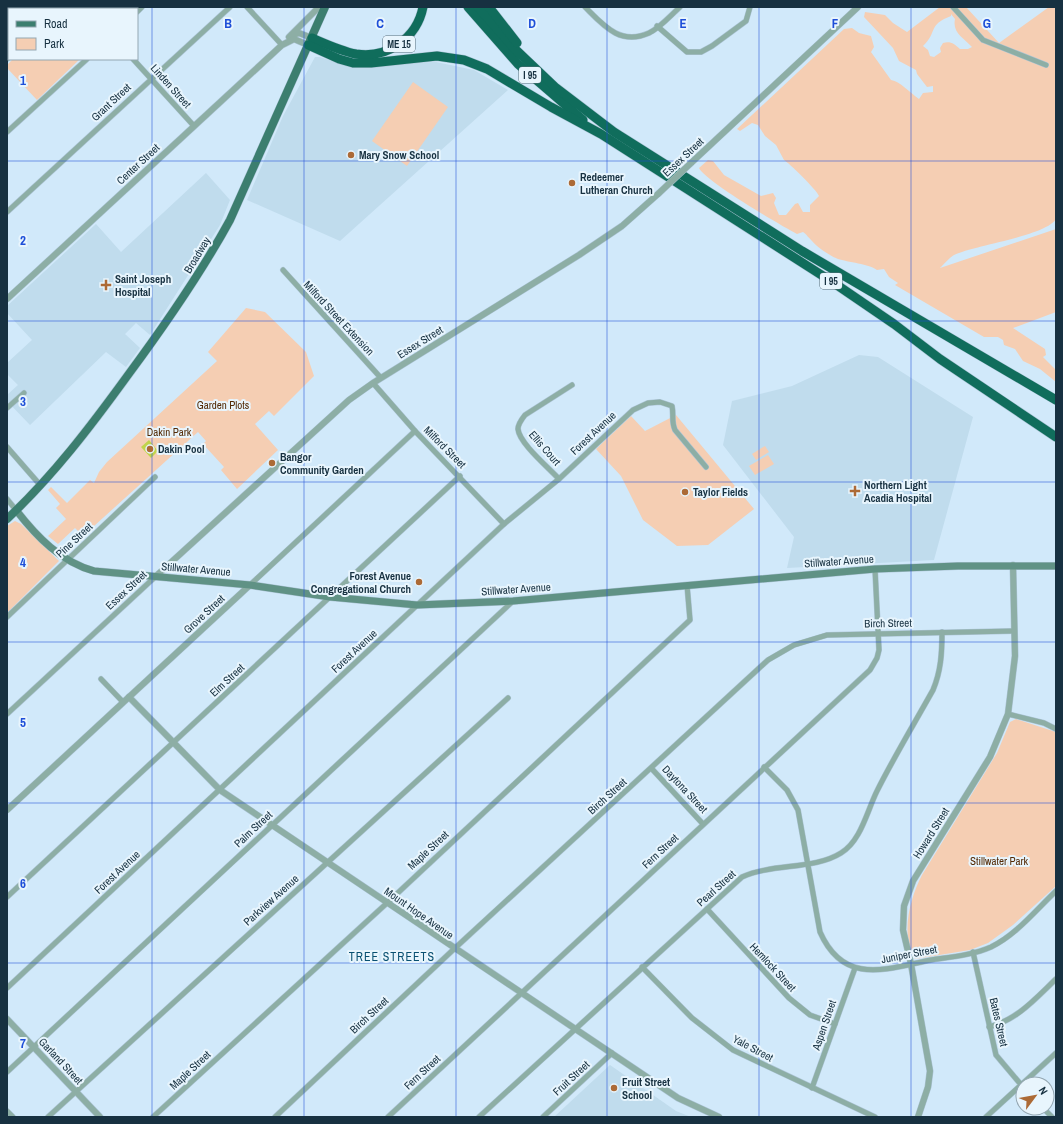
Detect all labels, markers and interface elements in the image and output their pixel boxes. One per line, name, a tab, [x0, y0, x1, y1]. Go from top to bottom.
legend	[8, 8, 138, 60]
text: B	[224, 15, 232, 32]
text: C	[376, 15, 384, 32]
text: D	[528, 15, 536, 32]
text: E	[679, 15, 687, 32]
text: F	[832, 15, 839, 32]
text: G	[983, 15, 991, 32]
text: Road	[44, 16, 68, 32]
text: Park	[44, 36, 64, 52]
road number: ME 15	[383, 36, 415, 52]
street label: Linden Street	[148, 61, 195, 111]
road number: I 95	[519, 67, 541, 83]
text: 1	[20, 72, 26, 89]
street label: Grant Street	[88, 80, 134, 124]
street label: Essex Street	[660, 134, 707, 180]
street label: Center Street	[114, 140, 163, 187]
place label: Mary Snow School	[359, 148, 439, 162]
marker: Mary Snow School	[346, 150, 356, 160]
place label: Redeemer Lutheran Church	[580, 170, 653, 197]
marker: Redeemer Lutheran Church	[567, 178, 577, 188]
text: 2	[20, 232, 26, 249]
street label: Broadway	[181, 234, 214, 276]
place label: Saint Joseph Hospital	[115, 272, 171, 299]
road number: I 95	[820, 273, 842, 289]
street label: Milford Street Extension	[301, 278, 377, 358]
marker: Saint Joseph Hospital	[100, 279, 112, 291]
street label: Essex Street	[395, 322, 446, 361]
text: 3	[20, 393, 26, 410]
park label: Garden Plots	[197, 398, 250, 412]
street label: Forest Avenue	[567, 408, 619, 458]
street label: Milford Street	[421, 423, 469, 471]
park label: Dakin Park	[147, 425, 192, 439]
street label: Ellis Court	[526, 428, 564, 469]
place label: Dakin Pool	[158, 442, 205, 456]
marker: Dakin Pool	[145, 444, 155, 454]
place label: Bangor Community Garden	[280, 450, 364, 477]
marker: Bangor Community Garden	[267, 458, 277, 468]
place label: Northern Light Acadia Hospital	[864, 478, 932, 505]
place label: Taylor Fields	[693, 485, 748, 499]
marker: Northern Light Acadia Hospital	[849, 485, 861, 497]
marker: Taylor Fields	[680, 487, 690, 497]
street label: Pine Street	[53, 519, 96, 561]
street label: Stillwater Avenue	[804, 552, 874, 570]
text: 4	[20, 554, 26, 571]
street label: Stillwater Avenue	[161, 559, 231, 579]
street label: Essex Street	[103, 567, 150, 613]
place label: Forest Avenue Congregational Church	[311, 569, 411, 596]
marker: Forest Avenue Congregational Church	[414, 577, 424, 587]
street label: Stillwater Avenue	[481, 580, 551, 598]
street label: Grove Street	[181, 591, 228, 637]
street label: Birch Street	[864, 616, 912, 630]
street label: Forest Avenue	[328, 626, 380, 676]
street label: Elm Street	[207, 660, 248, 699]
text: 5	[20, 714, 26, 731]
street label: Daytona Street	[659, 762, 711, 816]
street label: Birch Street	[585, 775, 630, 817]
street label: Howard Street	[910, 804, 952, 861]
street label: Palm Street	[231, 807, 275, 850]
street label: Maple Street	[405, 827, 452, 873]
street label: Fern Street	[639, 830, 681, 871]
street label: Forest Avenue	[91, 847, 143, 897]
park label: Stillwater Park	[970, 854, 1029, 868]
street label: Pearl Street	[694, 867, 739, 909]
street label: Parkview Avenue	[240, 872, 302, 928]
text: 6	[20, 875, 26, 892]
street label: Mount Hope Avenue	[382, 884, 456, 942]
street label: Hemlock Street	[747, 940, 799, 995]
street label: Juniper Street	[880, 942, 939, 966]
district label: TREE STREETS	[349, 949, 435, 965]
street label: Birch Street	[347, 993, 392, 1036]
street label: Bates Street	[987, 996, 1012, 1048]
street label: Aspen Street	[809, 998, 839, 1053]
street label: Yale Street	[730, 1031, 776, 1065]
text: 7	[20, 1035, 26, 1052]
street label: Garland Street	[36, 1035, 86, 1088]
street label: Maple Street	[167, 1047, 214, 1093]
street label: Fern Street	[401, 1051, 443, 1092]
street label: Fruit Street	[550, 1057, 593, 1099]
place label: Fruit Street School	[622, 1075, 670, 1102]
north arrow	[1015, 1076, 1055, 1116]
marker: Fruit Street School	[609, 1083, 619, 1093]
text: N	[1036, 1084, 1051, 1097]

